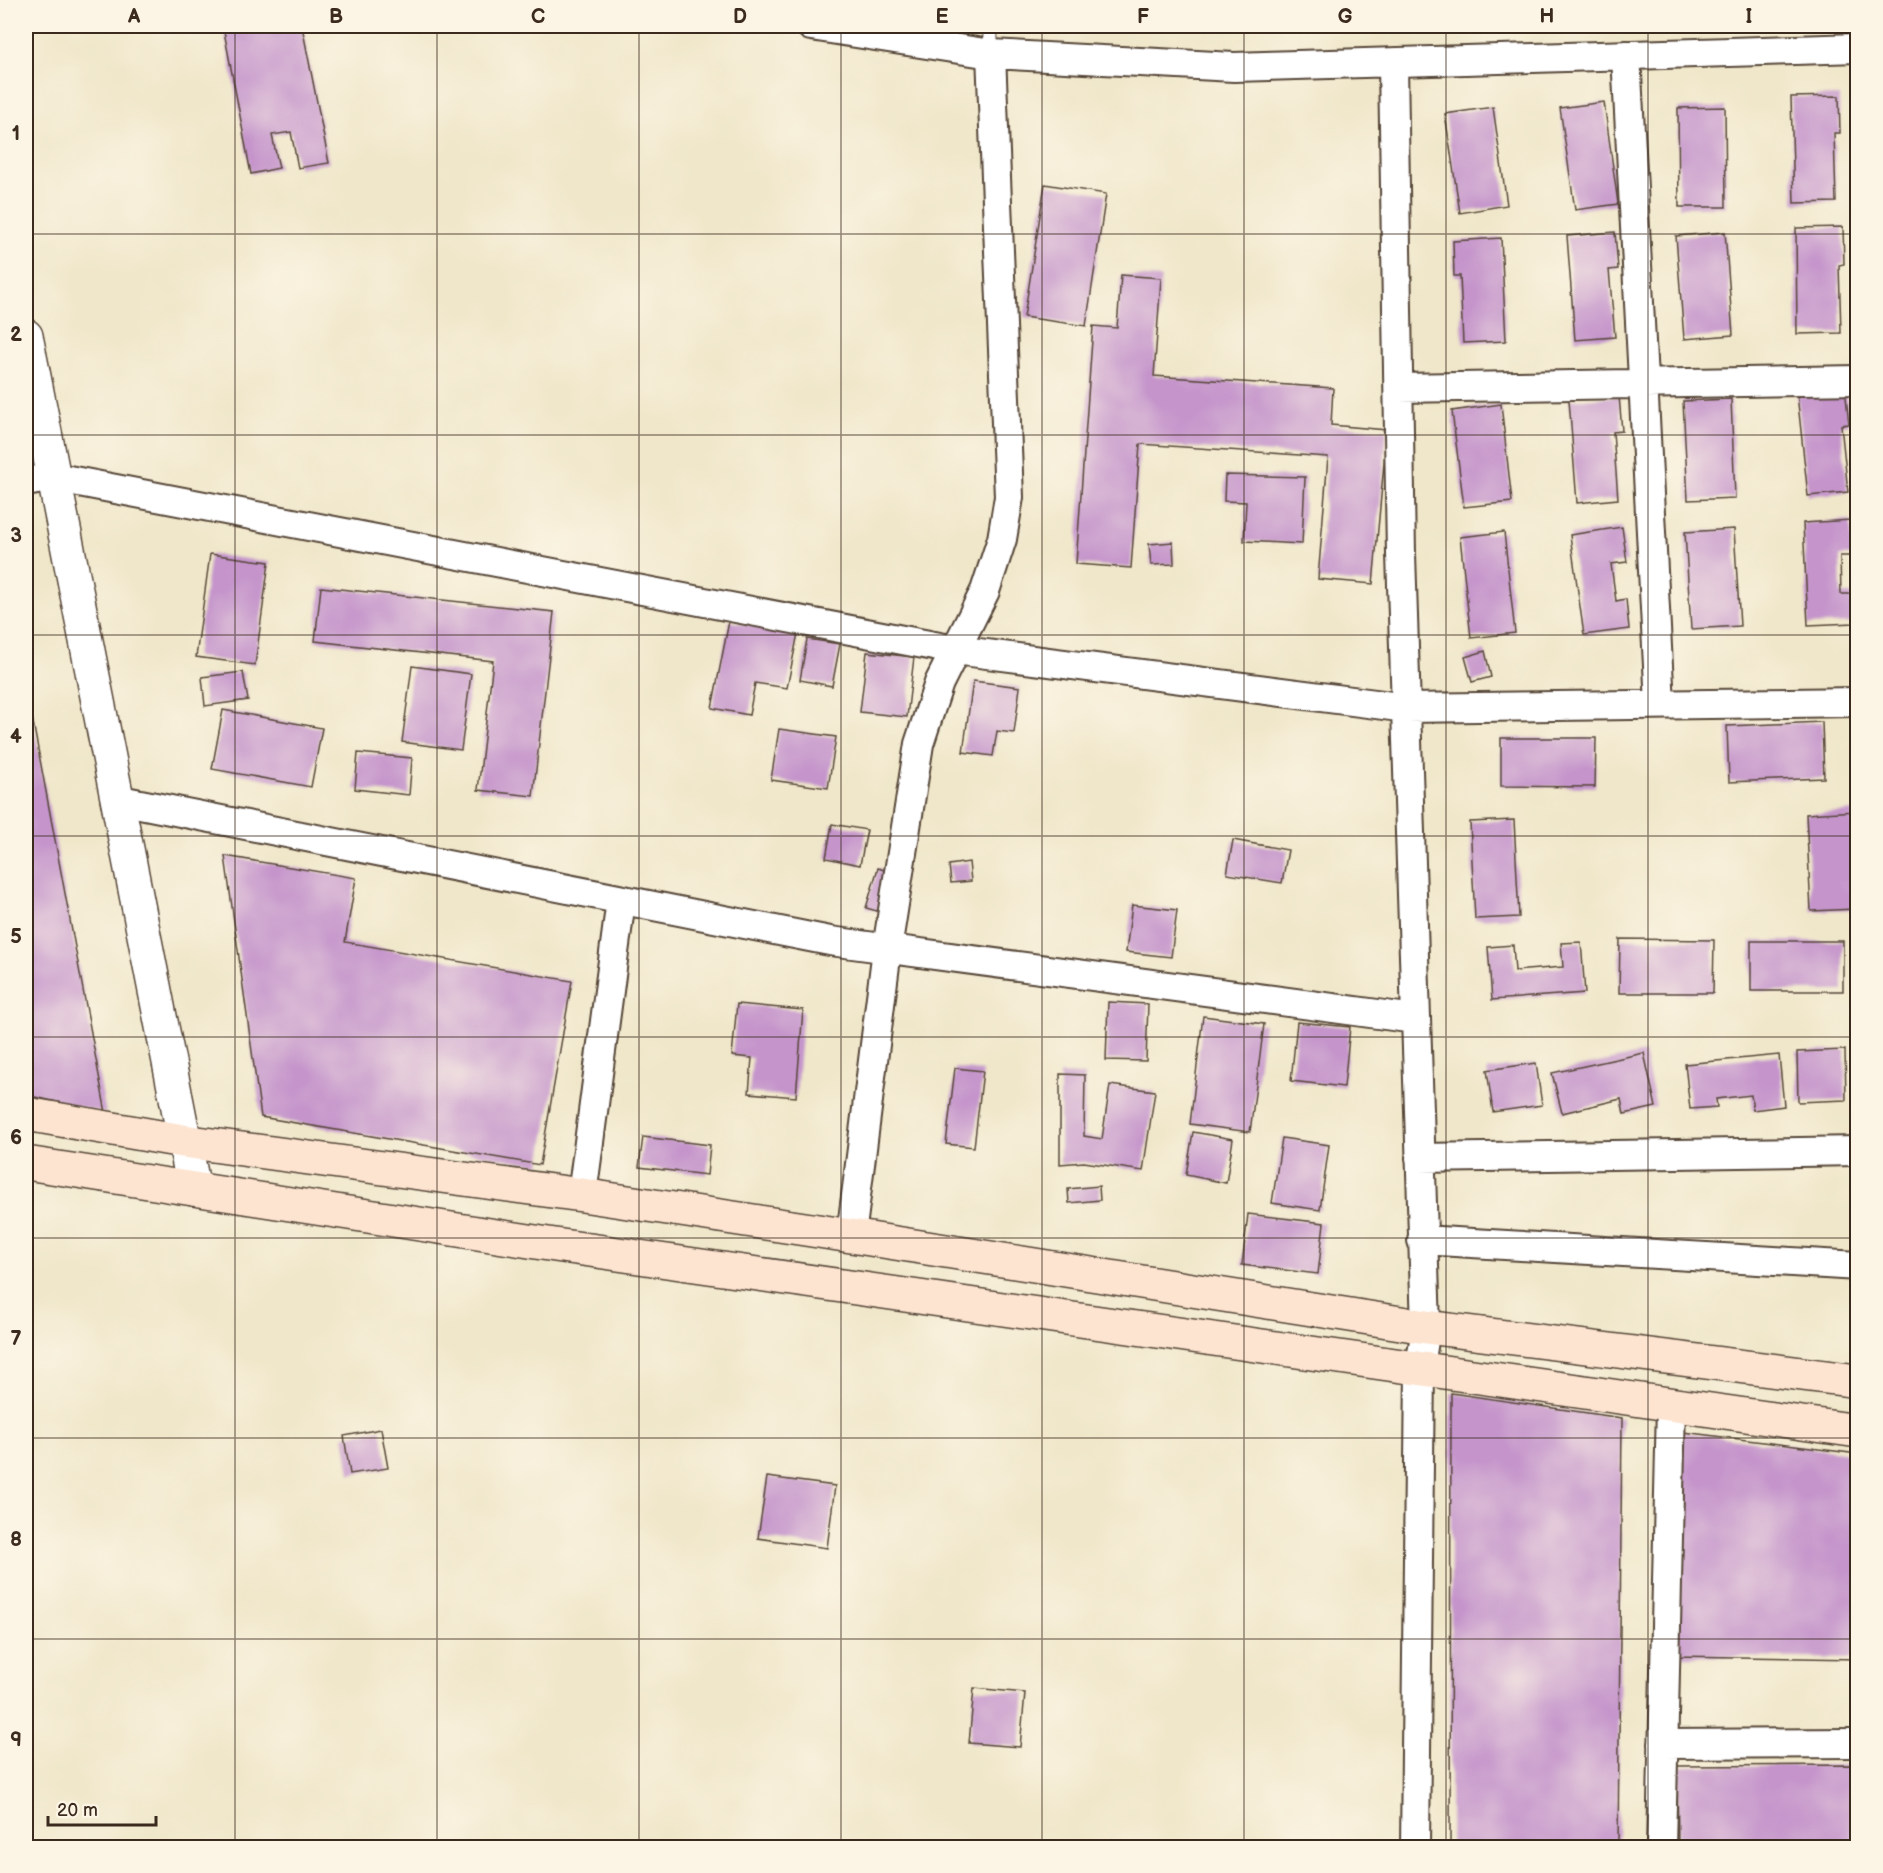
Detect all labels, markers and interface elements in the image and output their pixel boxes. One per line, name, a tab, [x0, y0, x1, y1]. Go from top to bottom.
text: A	[127, 5, 141, 29]
text: B	[329, 5, 343, 29]
text: C	[531, 5, 545, 29]
text: D	[733, 5, 747, 29]
text: E	[936, 5, 949, 29]
text: F	[1137, 5, 1149, 29]
text: G	[1338, 5, 1353, 29]
text: H	[1540, 5, 1554, 29]
text: I	[1746, 5, 1752, 29]
text: 1	[12, 122, 20, 146]
text: 2	[10, 323, 22, 347]
text: 3	[10, 524, 22, 548]
text: 4	[10, 725, 22, 749]
text: 5	[10, 925, 22, 949]
text: 6	[10, 1126, 22, 1150]
text: 7	[10, 1327, 22, 1351]
text: 8	[10, 1528, 22, 1552]
text: 9	[10, 1728, 22, 1752]
scale bar	[48, 1789, 156, 1827]
text: 20 m	[57, 1800, 98, 1821]

